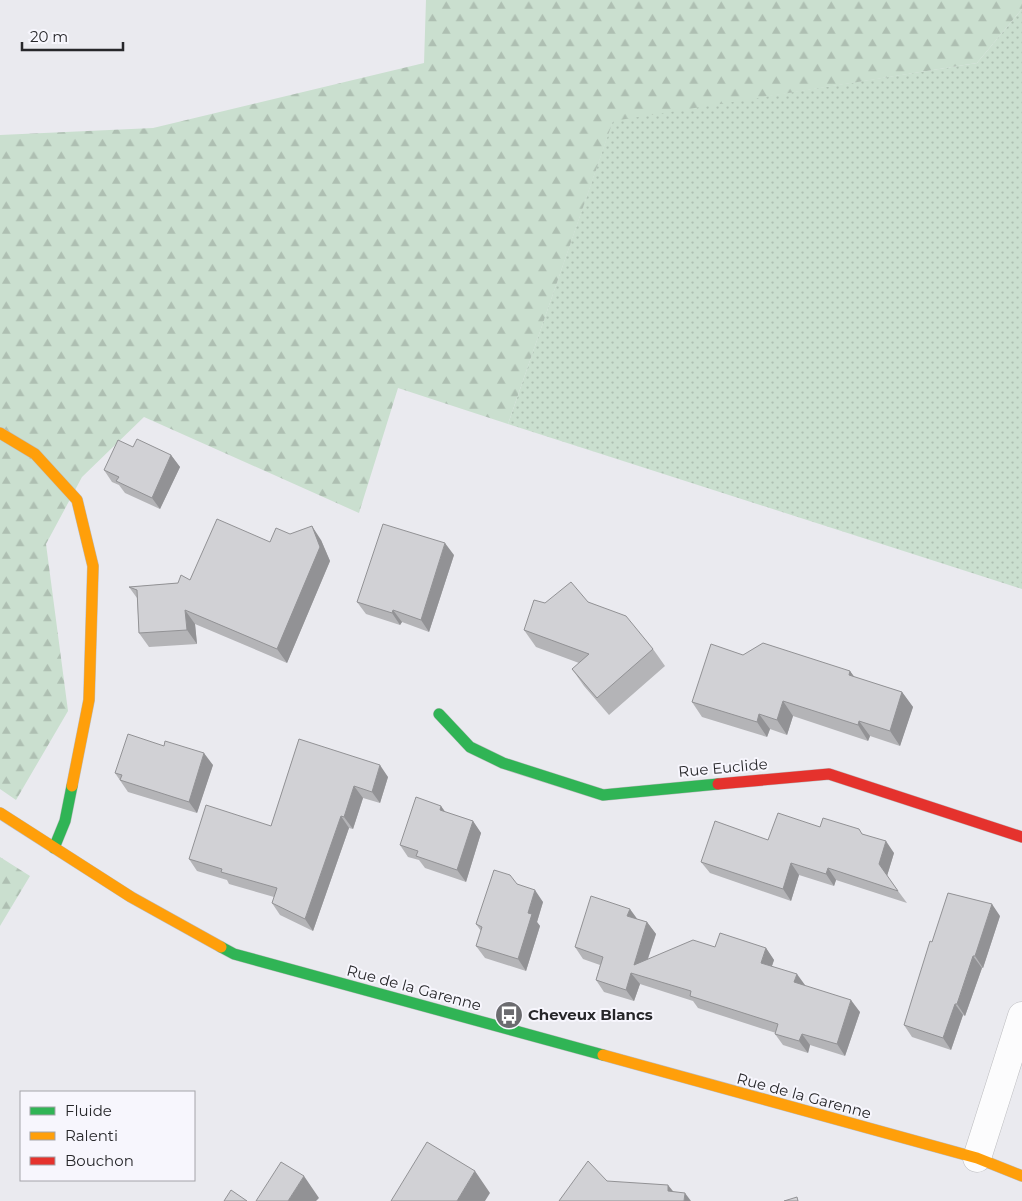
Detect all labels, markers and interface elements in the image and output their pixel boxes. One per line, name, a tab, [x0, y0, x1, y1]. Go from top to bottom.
scale bar	[22, 20, 124, 52]
text: 20 m	[30, 27, 68, 46]
street label: Rue Euclide	[678, 754, 768, 781]
street label: Rue de la Garenne	[345, 960, 484, 1015]
bus stop icon: Cheveux Blancs	[494, 1000, 524, 1030]
place label: Cheveux Blancs	[528, 1005, 653, 1024]
street label: Rue de la Garenne	[735, 1068, 874, 1123]
legend	[20, 1091, 195, 1181]
text: Fluide	[65, 1101, 112, 1120]
text: Ralenti	[65, 1126, 118, 1145]
text: Bouchon	[65, 1151, 134, 1170]

